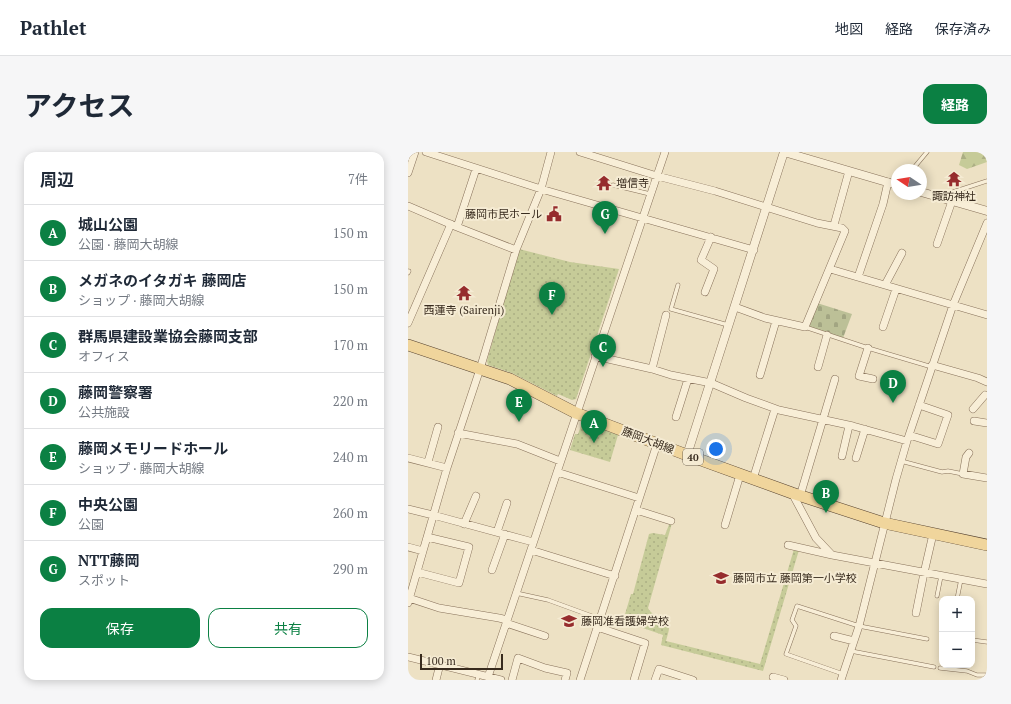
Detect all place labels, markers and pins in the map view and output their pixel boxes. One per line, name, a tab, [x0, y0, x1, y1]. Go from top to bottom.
temple icon: 諏訪神社	[945, 170, 963, 188]
temple icon: 増信寺	[595, 174, 613, 192]
place label: 増信寺	[616, 176, 649, 190]
place label: 諏訪神社	[932, 189, 976, 203]
pin: G	[592, 201, 618, 234]
public building icon: 藤岡市民ホール	[545, 205, 563, 223]
place label: 藤岡市民ホール	[465, 207, 542, 221]
pin: F	[539, 282, 565, 315]
temple icon: 西蓮寺 (Sairenji)	[455, 284, 473, 302]
place label: 西蓮寺 (Sairenji)	[424, 303, 505, 317]
pin: C	[590, 334, 616, 367]
pin: D	[880, 370, 906, 403]
pin: E	[506, 389, 532, 422]
pin: A	[581, 410, 607, 443]
pin: B	[813, 480, 839, 513]
school or university icon: 藤岡市立 藤岡第一小学校	[712, 569, 730, 587]
place label: 藤岡市立 藤岡第一小学校	[733, 571, 857, 585]
school or university icon: 藤岡准看護婦学校	[560, 612, 578, 630]
place label: 藤岡准看護婦学校	[581, 614, 669, 628]

